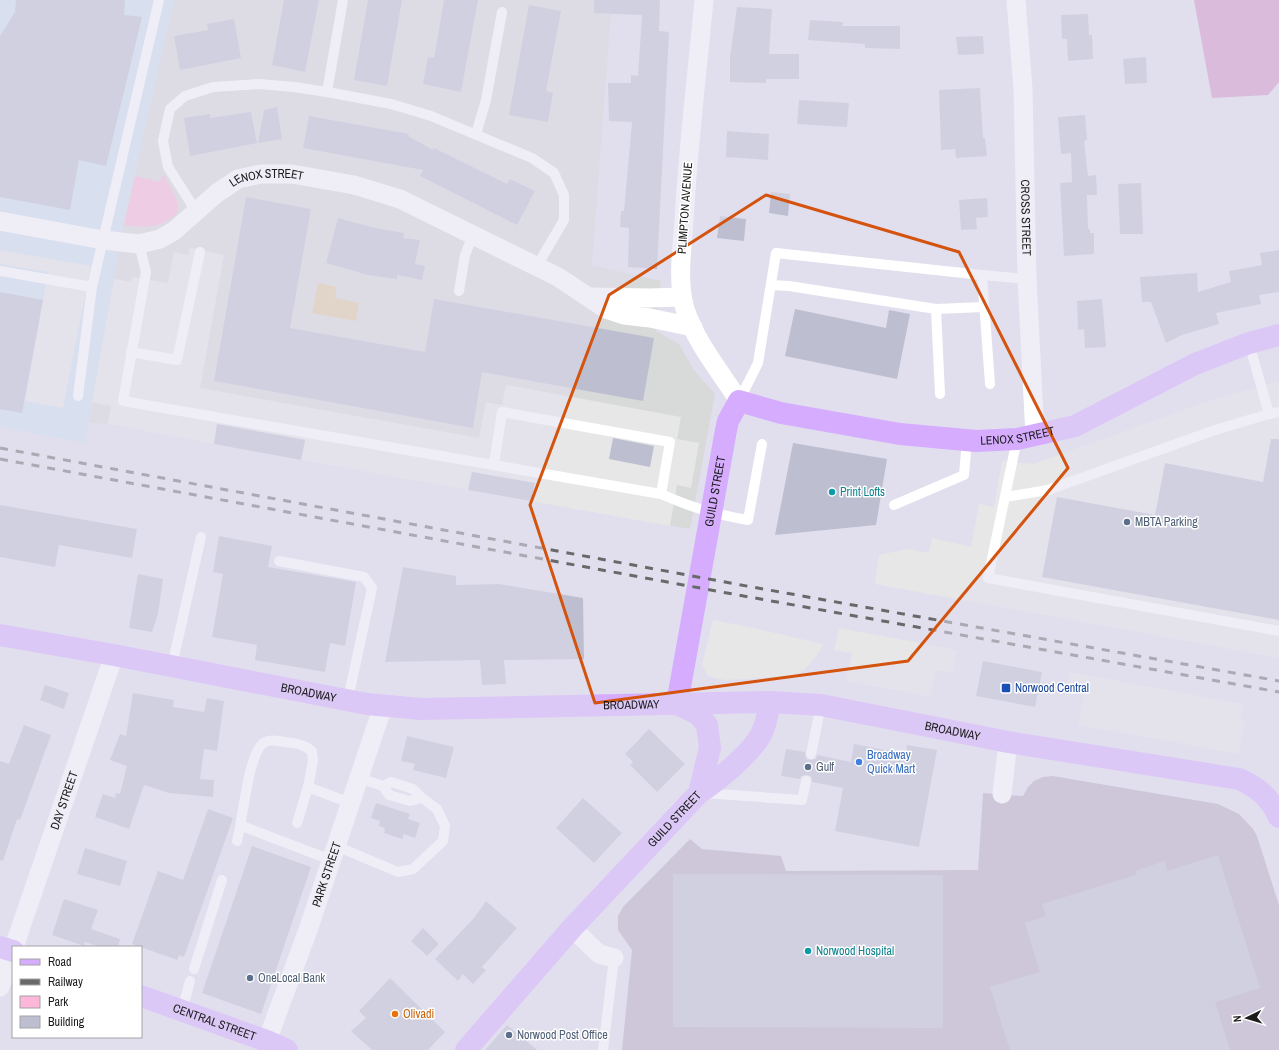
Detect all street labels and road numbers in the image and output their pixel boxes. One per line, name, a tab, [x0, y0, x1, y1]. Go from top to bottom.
street label: PLIMPTON AVENUE	[674, 162, 696, 254]
street label: LENOX STREET	[226, 166, 305, 191]
street label: CROSS STREET	[1017, 179, 1035, 256]
street label: LENOX STREET	[980, 423, 1056, 449]
street label: GUILD STREET	[701, 455, 729, 528]
street label: BROADWAY	[279, 679, 338, 706]
street label: BROADWAY	[603, 696, 660, 713]
street label: BROADWAY	[923, 718, 982, 744]
street label: DAY STREET	[47, 769, 82, 832]
street label: GUILD STREET	[644, 788, 705, 851]
street label: PARK STREET	[308, 840, 345, 909]
street label: CENTRAL STREET	[171, 1000, 258, 1044]

